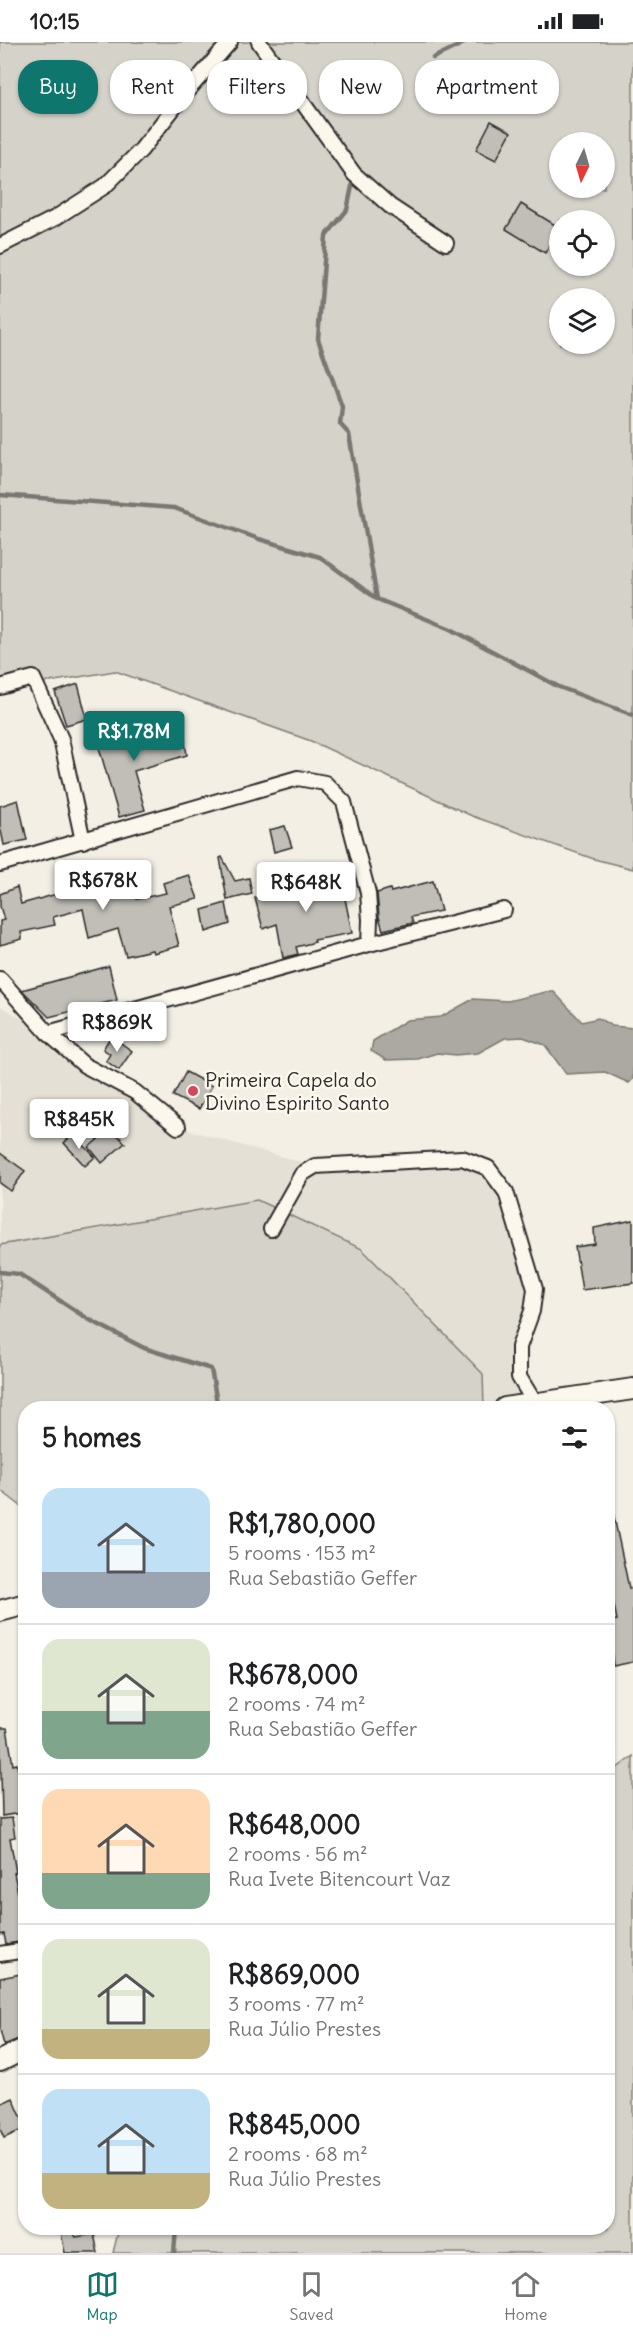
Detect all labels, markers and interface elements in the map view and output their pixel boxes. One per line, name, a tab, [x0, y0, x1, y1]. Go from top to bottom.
text: 10:15	[30, 7, 80, 35]
chip: Buy	[18, 60, 98, 114]
chip: Rent	[110, 60, 195, 114]
chip: Filters	[207, 60, 307, 114]
chip: New	[319, 60, 403, 114]
chip: Apartment	[415, 60, 559, 114]
north arrow	[549, 132, 615, 198]
map controls	[549, 132, 615, 354]
button: locate	[549, 210, 615, 276]
button: layers	[549, 288, 615, 354]
pin: R$1.78M	[79, 711, 189, 762]
text: R$1.78M	[97, 718, 171, 743]
pin: R$678K	[54, 860, 152, 911]
pin: R$648K	[257, 862, 355, 913]
text: R$678K	[68, 867, 138, 892]
text: R$648K	[271, 869, 341, 894]
pin: R$869K	[68, 1002, 166, 1053]
text: R$869K	[82, 1009, 152, 1034]
place label: Primeira Capela do Divino Espirito Santo	[205, 1067, 389, 1115]
marker: Primeira Capela do Divino Espirito Santo	[186, 1084, 200, 1098]
pin: R$845K	[30, 1099, 128, 1150]
text: R$845K	[44, 1106, 114, 1131]
text: 5 homes	[42, 1421, 141, 1454]
icon: filters	[558, 1421, 591, 1454]
text: R$1,780,000	[228, 1507, 376, 1540]
icon: home	[90, 1512, 162, 1584]
text: 5 rooms · 153 m²	[228, 1540, 376, 1565]
text: Rua Sebastião Geffer	[228, 1565, 417, 1590]
text: R$678,000	[228, 1658, 358, 1691]
icon: home	[90, 1663, 162, 1735]
text: 2 rooms · 74 m²	[228, 1691, 365, 1716]
text: Rua Sebastião Geffer	[228, 1716, 417, 1741]
text: R$648,000	[228, 1808, 361, 1841]
icon: home	[90, 1813, 162, 1885]
text: 2 rooms · 56 m²	[228, 1841, 368, 1866]
text: Rua Ivete Bitencourt Vaz	[228, 1866, 451, 1891]
text: R$869,000	[228, 1958, 360, 1991]
icon: home	[90, 1963, 162, 2035]
text: 3 rooms · 77 m²	[228, 1991, 365, 2016]
text: Rua Júlio Prestes	[228, 2016, 381, 2041]
text: R$845,000	[228, 2108, 361, 2141]
icon: home	[90, 2113, 162, 2185]
text: 2 rooms · 68 m²	[228, 2141, 368, 2166]
text: Rua Júlio Prestes	[228, 2166, 381, 2191]
tab: Map	[86, 2268, 119, 2324]
tab: Saved	[290, 2268, 333, 2324]
tab: Home	[504, 2268, 547, 2324]

